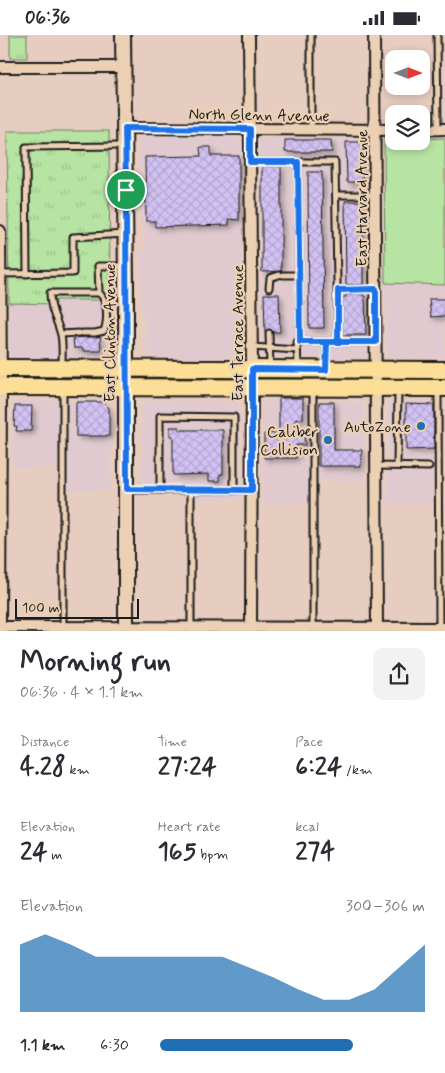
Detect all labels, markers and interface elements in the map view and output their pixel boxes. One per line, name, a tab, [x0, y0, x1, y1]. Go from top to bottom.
text: 06:36	[25, 5, 70, 30]
north arrow	[385, 50, 430, 95]
map controls	[385, 50, 430, 150]
street label: North Glenn Avenue	[188, 104, 330, 127]
button: layers	[385, 105, 430, 150]
street label: East Harvard Avenue	[352, 129, 373, 267]
pin	[105, 169, 147, 211]
icon: arrive	[112, 176, 140, 204]
street label: East Clinton Avenue	[100, 264, 121, 402]
street label: East Terrace Avenue	[228, 265, 249, 401]
place label: AutoZone	[344, 417, 411, 438]
marker: AutoZone	[415, 420, 427, 432]
place label: Caliber Collision	[260, 422, 318, 461]
marker: Caliber Collision	[322, 434, 334, 446]
scale bar	[15, 595, 139, 619]
text: 100 m	[22, 599, 60, 617]
text: Morning run	[20, 644, 171, 681]
button: share	[373, 648, 425, 700]
text: 06:36 · 4 × 1.1 km	[20, 682, 144, 703]
text: Distance	[20, 733, 69, 751]
text: Time	[158, 733, 187, 751]
text: Pace	[295, 733, 323, 751]
text: 4.28	[20, 751, 66, 784]
text: 27:24	[158, 751, 217, 784]
text: 6:24	[295, 751, 342, 784]
text: km	[66, 761, 90, 779]
text: /km	[342, 761, 373, 779]
text: Elevation	[20, 818, 75, 836]
text: Heart rate	[158, 818, 221, 836]
text: kcal	[295, 818, 319, 836]
text: 24	[20, 836, 47, 869]
text: 165	[158, 836, 197, 869]
text: 274	[295, 836, 335, 869]
text: m	[47, 846, 62, 864]
text: bpm	[197, 846, 229, 864]
text: Elevation	[20, 896, 83, 917]
text: 300–306 m	[346, 896, 425, 917]
text: 1.1 km	[20, 1035, 65, 1056]
text: 6:30	[100, 1035, 129, 1056]

